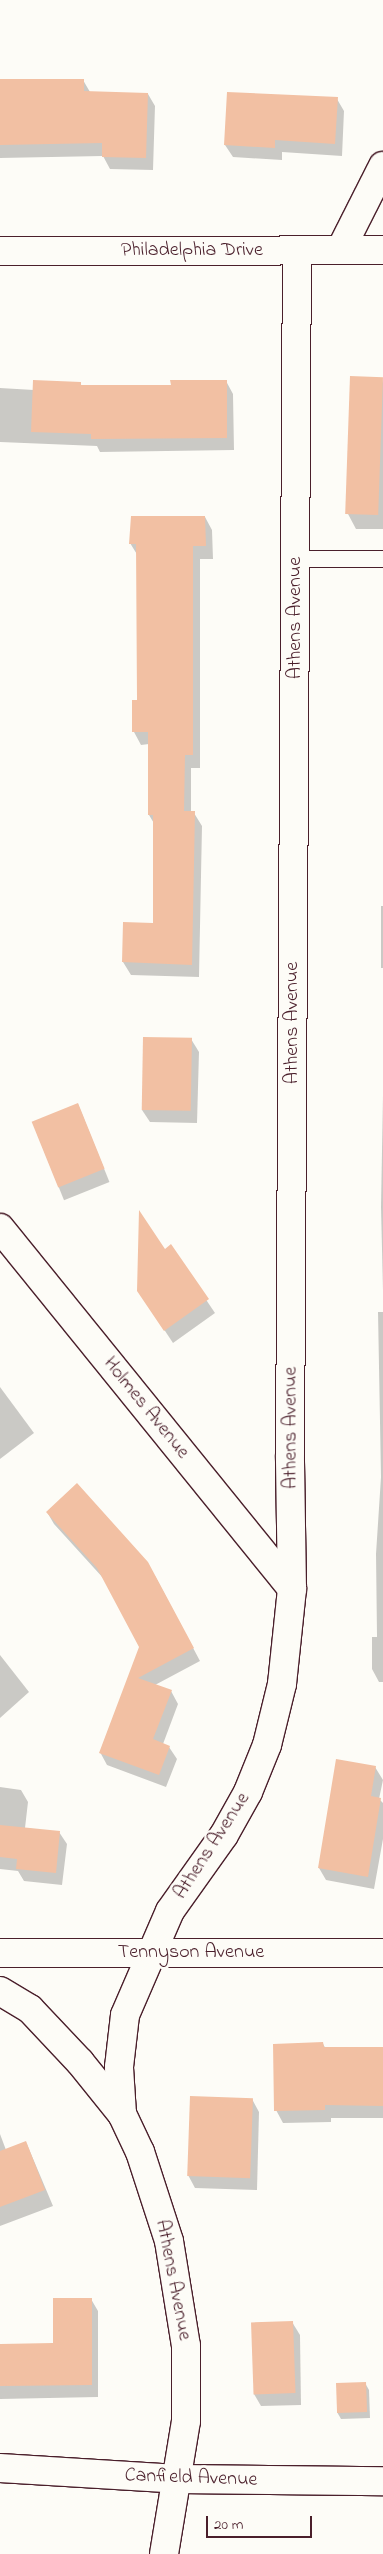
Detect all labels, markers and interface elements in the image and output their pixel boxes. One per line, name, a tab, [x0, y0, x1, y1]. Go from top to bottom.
street label: Philadelphia Drive	[121, 238, 263, 262]
street label: Athens Avenue	[283, 557, 307, 679]
street label: Athens Avenue	[280, 962, 304, 1084]
street label: Holmes Avenue	[98, 1352, 194, 1464]
street label: Athens Avenue	[279, 1367, 303, 1489]
street label: Athens Avenue	[169, 1788, 255, 1904]
street label: Tennyson Avenue	[118, 1940, 264, 1964]
street label: Athens Avenue	[150, 2218, 196, 2342]
street label: Canfield Avenue	[124, 2464, 258, 2492]
scale bar	[208, 2506, 314, 2538]
text: 20 m	[214, 2514, 243, 2536]

